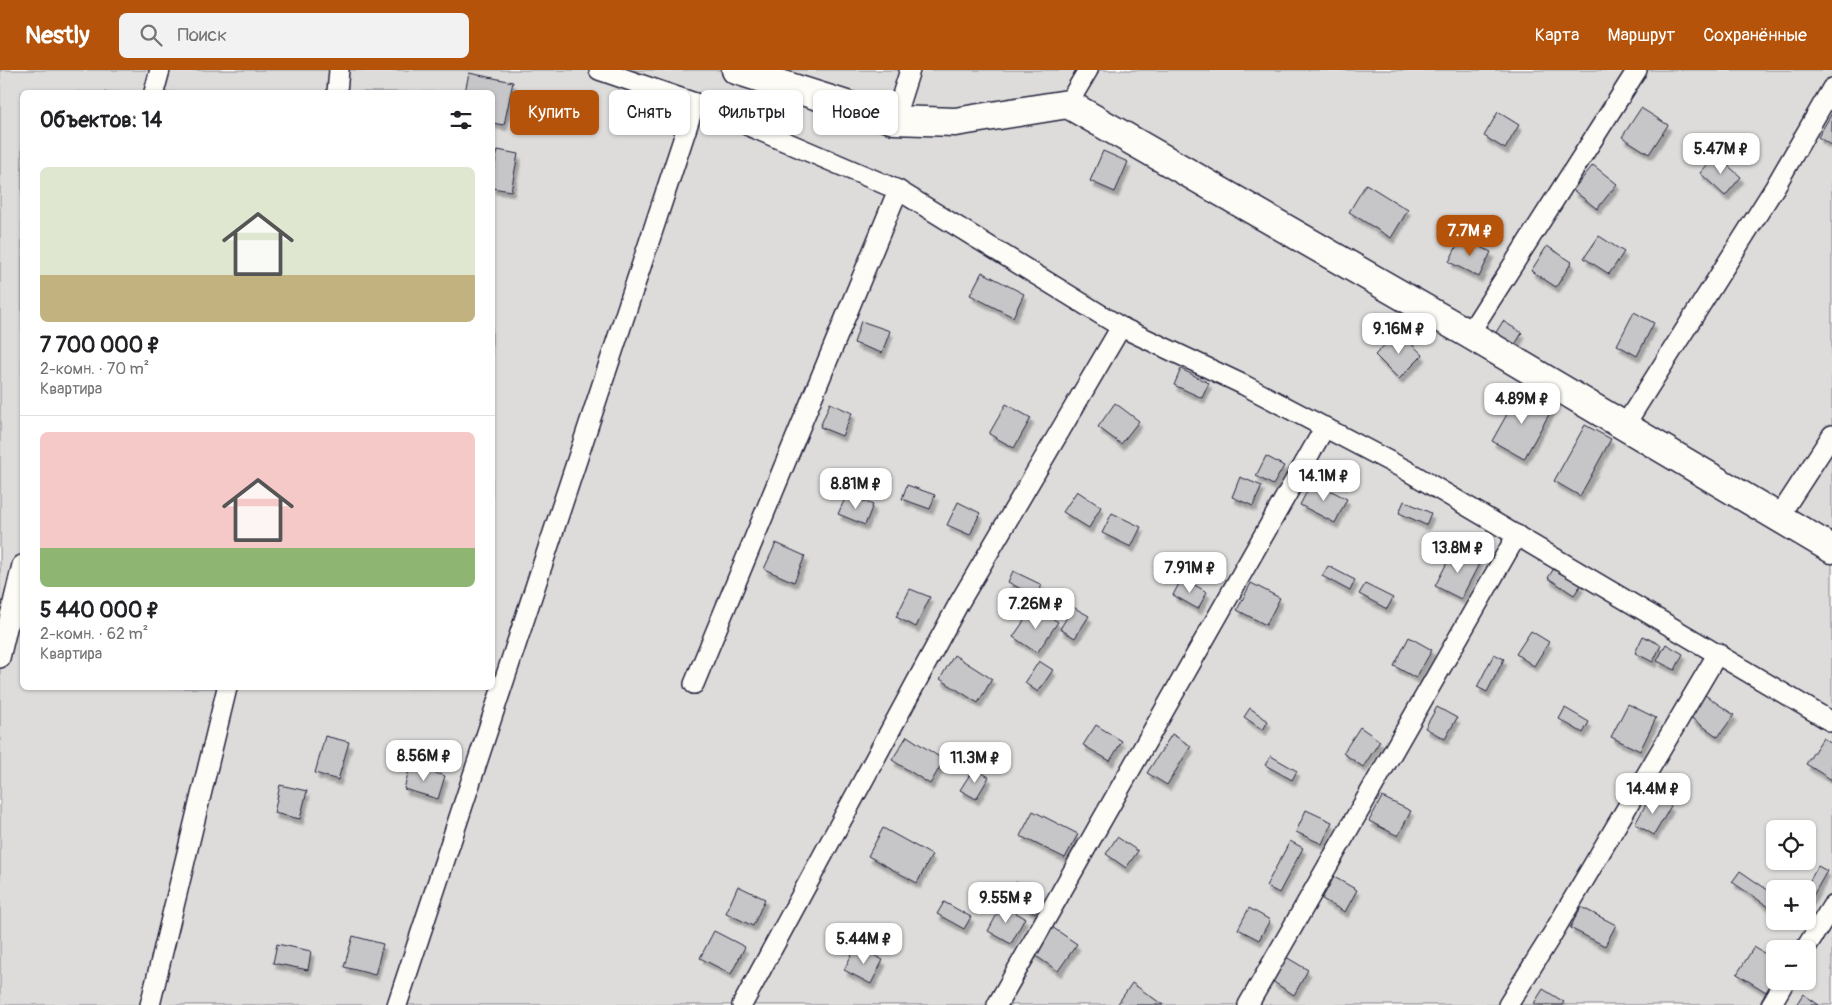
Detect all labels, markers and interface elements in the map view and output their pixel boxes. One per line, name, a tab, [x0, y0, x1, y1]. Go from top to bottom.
search box	[119, 13, 469, 58]
text: Nestly	[25, 21, 89, 50]
icon: search	[137, 21, 165, 49]
text: Поиск	[177, 23, 227, 47]
text: Карта	[1535, 24, 1579, 47]
text: Маршрут	[1607, 24, 1675, 47]
text: Сохранённые	[1703, 24, 1807, 47]
chip: Купить	[510, 90, 599, 135]
chip: Снять	[609, 90, 690, 135]
chip: Фильтры	[700, 90, 803, 135]
chip: Новое	[813, 90, 898, 135]
icon: filters	[447, 106, 475, 134]
text: Объектов: 14	[40, 107, 162, 134]
pin: 5.47M ₽	[1675, 132, 1767, 175]
text: 5.47M ₽	[1694, 139, 1748, 159]
icon: home	[213, 199, 303, 289]
pin: 7.7M ₽	[1429, 214, 1511, 257]
text: 7.7M ₽	[1447, 221, 1493, 241]
pin: 9.16M ₽	[1353, 312, 1445, 355]
text: 9.16M ₽	[1373, 319, 1425, 339]
text: 7 700 000 ₽	[40, 332, 160, 359]
text: 2-комн. · 70 m²	[40, 359, 149, 379]
text: Квартира	[40, 379, 102, 399]
pin: 4.89M ₽	[1476, 382, 1568, 425]
text: 4.89M ₽	[1495, 389, 1549, 409]
pin: 14.1M ₽	[1278, 460, 1370, 502]
icon: home	[213, 465, 303, 555]
text: 14.1M ₽	[1299, 466, 1349, 486]
pin: 8.81M ₽	[810, 468, 902, 510]
text: 8.81M ₽	[831, 474, 881, 494]
pin: 13.8M ₽	[1412, 532, 1504, 574]
text: 13.8M ₽	[1432, 538, 1484, 558]
pin: 7.91M ₽	[1144, 552, 1236, 594]
text: 7.91M ₽	[1164, 558, 1216, 578]
pin: 7.26M ₽	[990, 588, 1082, 630]
text: 7.26M ₽	[1009, 594, 1063, 614]
text: 5 440 000 ₽	[40, 597, 159, 624]
text: 2-комн. · 62 m²	[40, 624, 148, 644]
text: Квартира	[40, 644, 102, 664]
pin: 8.56M ₽	[378, 740, 470, 782]
pin: 11.3M ₽	[929, 742, 1021, 784]
text: 8.56M ₽	[397, 746, 451, 766]
text: 11.3M ₽	[950, 748, 1000, 768]
pin: 14.4M ₽	[1607, 772, 1699, 815]
text: 14.4M ₽	[1627, 779, 1679, 799]
map controls	[1766, 820, 1816, 990]
button: locate	[1766, 820, 1816, 870]
button: +	[1766, 880, 1816, 930]
pin: 9.55M ₽	[960, 882, 1052, 924]
text: 9.55M ₽	[979, 888, 1033, 908]
pin: 5.44M ₽	[818, 922, 910, 965]
text: 5.44M ₽	[836, 929, 892, 949]
button: −	[1766, 940, 1816, 990]

